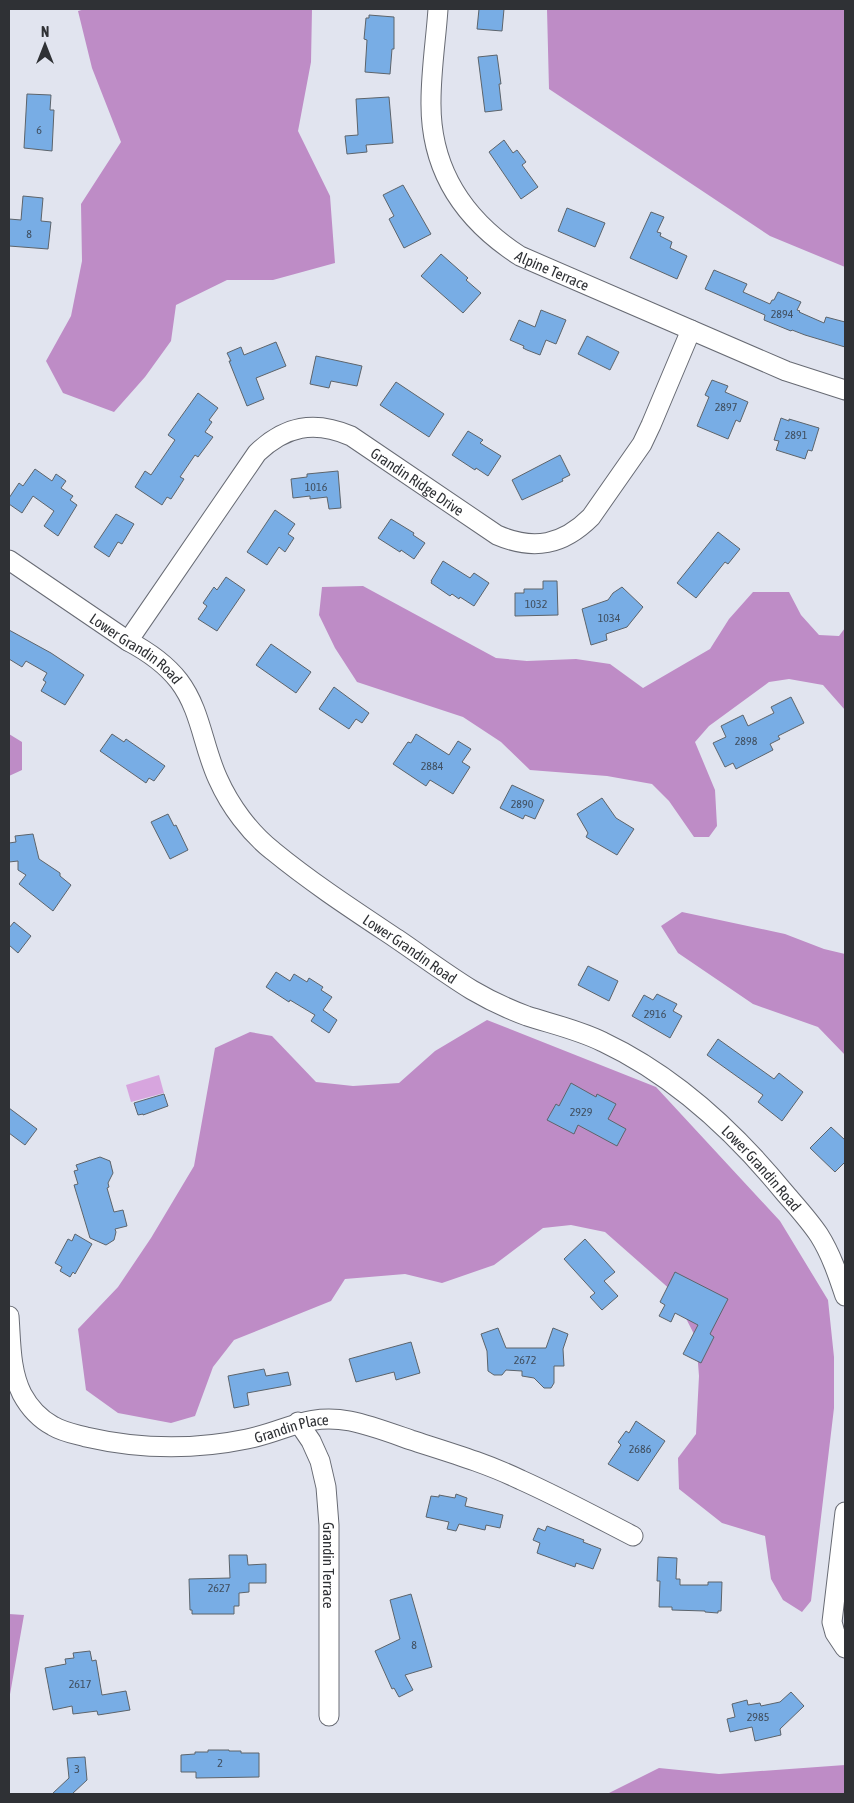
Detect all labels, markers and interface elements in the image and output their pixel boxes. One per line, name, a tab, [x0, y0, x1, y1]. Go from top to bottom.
north arrow	[20, 20, 70, 70]
text: N	[41, 24, 49, 40]
house number: 6	[36, 123, 42, 137]
house number: 8	[26, 227, 32, 241]
street label: Alpine Terrace	[512, 247, 592, 293]
house number: 2894	[771, 307, 794, 321]
house number: 2897	[715, 400, 738, 414]
house number: 2891	[785, 428, 808, 442]
street label: Grandin Ridge Drive	[368, 444, 468, 519]
house number: 1016	[305, 480, 328, 494]
house number: 1032	[525, 597, 547, 611]
street label: Lower Grandin Road	[87, 609, 186, 687]
house number: 1034	[598, 611, 621, 625]
house number: 2898	[735, 734, 758, 748]
house number: 2884	[421, 759, 444, 773]
house number: 2890	[511, 797, 534, 811]
street label: Lower Grandin Road	[360, 911, 460, 987]
house number: 2916	[644, 1007, 667, 1021]
house number: 2929	[570, 1105, 593, 1119]
street label: Lower Grandin Road	[719, 1121, 805, 1214]
house number: 2672	[514, 1353, 536, 1367]
street label: Grandin Place	[252, 1410, 329, 1446]
house number: 2686	[629, 1442, 652, 1456]
street label: Grandin Terrace	[321, 1522, 338, 1609]
house number: 2627	[208, 1581, 231, 1595]
house number: 8	[411, 1638, 417, 1652]
house number: 2617	[69, 1677, 92, 1691]
house number: 2985	[747, 1710, 769, 1724]
house number: 2	[217, 1756, 223, 1770]
house number: 3	[74, 1762, 80, 1776]

